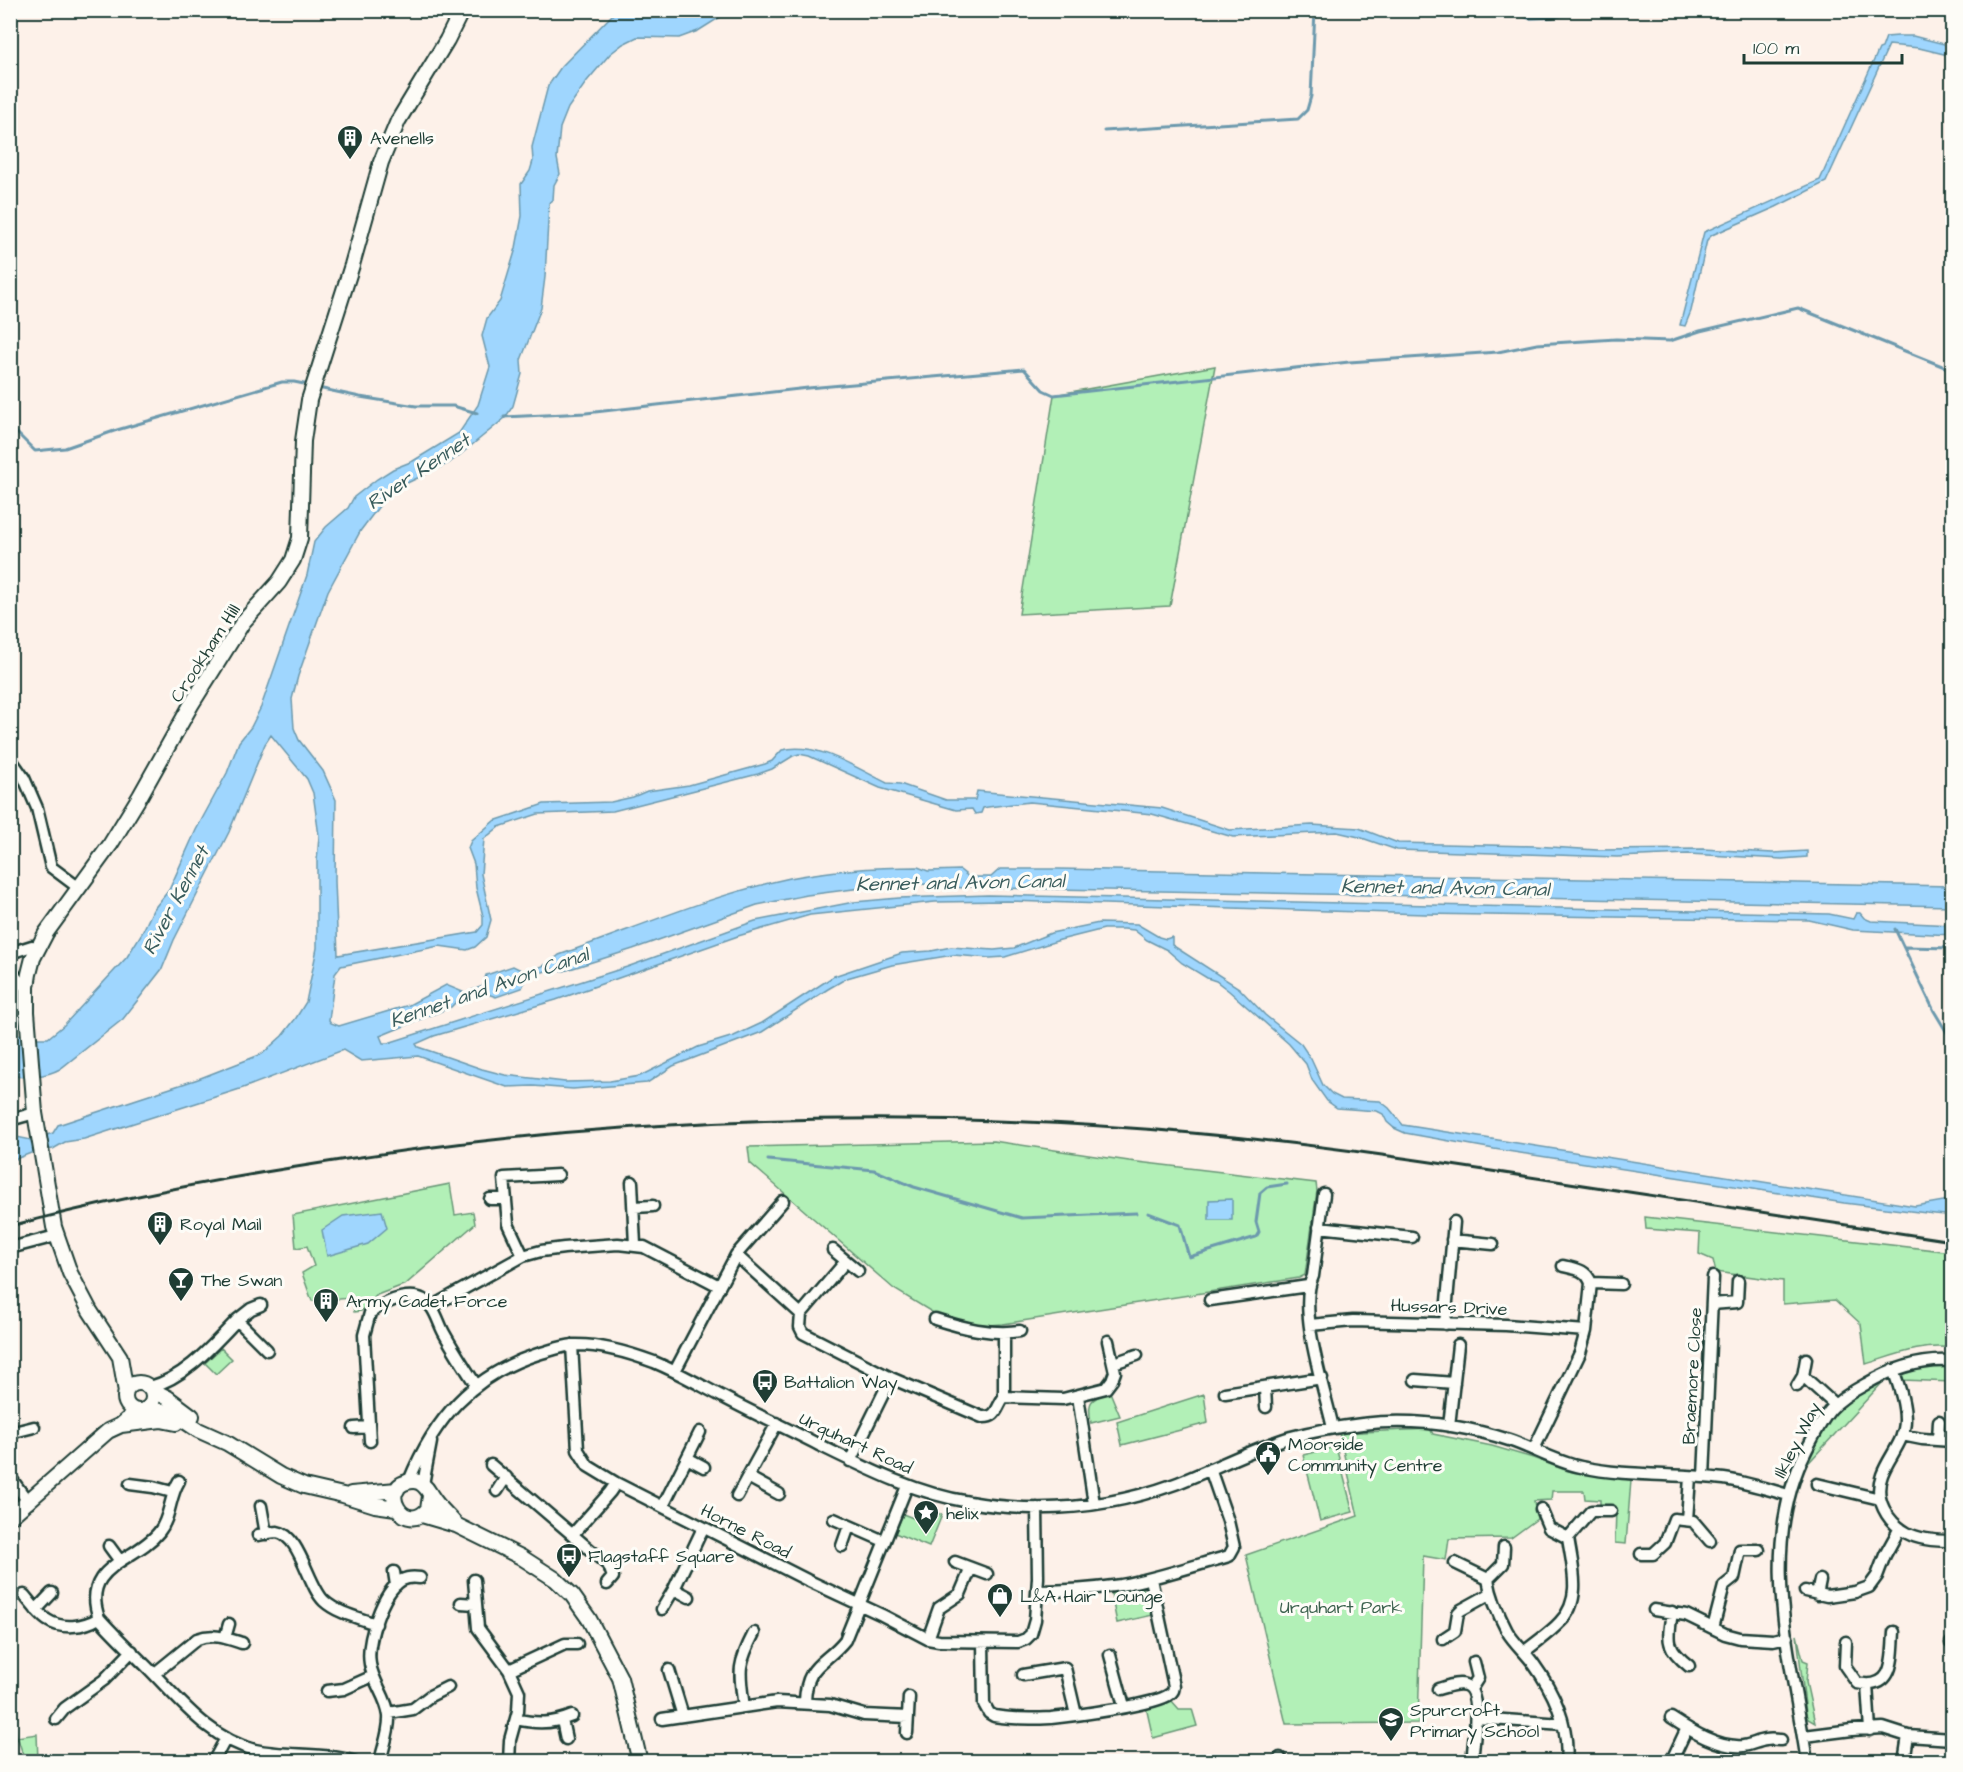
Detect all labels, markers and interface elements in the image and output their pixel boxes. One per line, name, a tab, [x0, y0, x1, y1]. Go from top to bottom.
scale bar	[1744, 27, 1902, 65]
text: 100 m	[1753, 36, 1799, 61]
building icon: Avenells	[335, 123, 365, 161]
place label: Avenells	[370, 126, 434, 151]
water label: River Kennet	[361, 426, 477, 517]
street label: Crookham Hill	[164, 599, 247, 707]
water label: River Kennet	[136, 840, 217, 960]
water label: Kennet and Avon Canal	[856, 867, 1067, 899]
water label: Kennet and Avon Canal	[1341, 872, 1552, 904]
water label: Kennet and Avon Canal	[386, 940, 595, 1035]
building icon: Royal Mail	[145, 1209, 175, 1247]
place label: Royal Mail	[180, 1212, 262, 1238]
bar icon: The Swan	[166, 1265, 196, 1303]
place label: The Swan	[201, 1268, 282, 1293]
building icon: Army Cadet Force	[311, 1286, 341, 1324]
place label: Army Cadet Force	[346, 1289, 508, 1315]
street label: Hussars Drive	[1390, 1293, 1508, 1322]
street label: Braemore Close	[1676, 1307, 1709, 1445]
bus stop icon: Battalion Way	[750, 1367, 780, 1405]
place label: Battalion Way	[784, 1370, 898, 1396]
street label: Ilkley Way	[1768, 1398, 1828, 1483]
street label: Urquhart Road	[795, 1406, 916, 1481]
place label: Moorside Community Centre	[1288, 1432, 1443, 1479]
public building icon: Moorside Community Centre	[1253, 1439, 1283, 1477]
street label: Horne Road	[696, 1498, 795, 1565]
place icon: helix	[911, 1498, 941, 1536]
place label: helix	[946, 1501, 979, 1526]
bus stop icon: Flagstaff Square	[554, 1541, 584, 1579]
place label: Flagstaff Square	[588, 1544, 735, 1570]
shop icon: L&A Hair Lounge	[985, 1581, 1015, 1619]
place label: L&A Hair Lounge	[1020, 1584, 1163, 1610]
park label: Urquhart Park	[1280, 1595, 1402, 1620]
place label: Spurcroft Primary School	[1410, 1698, 1539, 1745]
school or university icon: Spurcroft Primary School	[1376, 1705, 1406, 1743]

